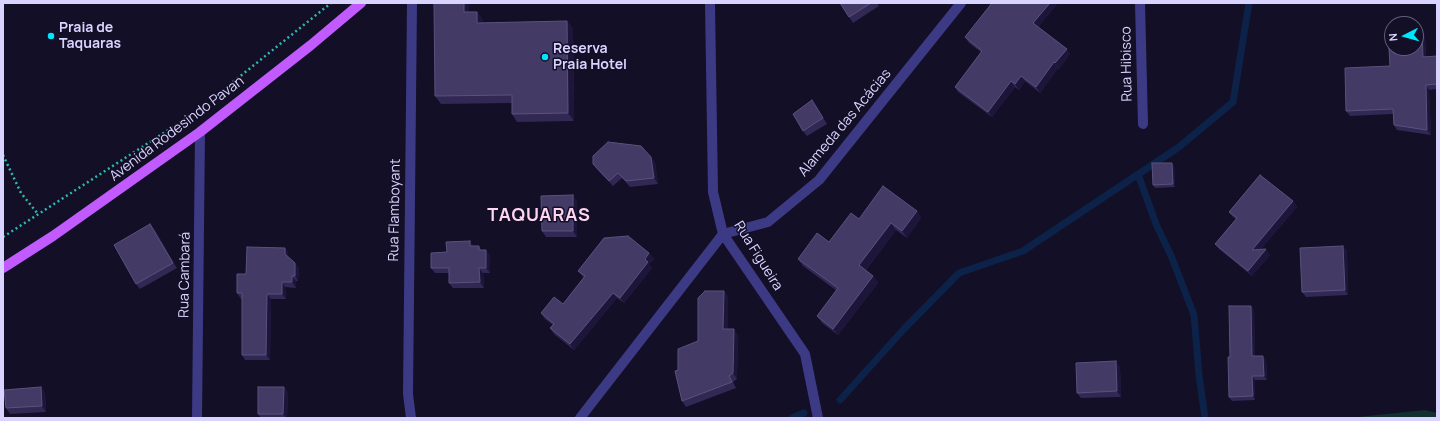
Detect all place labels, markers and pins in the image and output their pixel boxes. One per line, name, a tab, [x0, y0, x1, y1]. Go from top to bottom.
place label: Praia de Taquaras	[59, 20, 121, 52]
marker: Praia de Taquaras	[46, 31, 56, 41]
place label: Reserva Praia Hotel	[553, 41, 627, 74]
marker: Reserva Praia Hotel	[540, 52, 550, 62]

